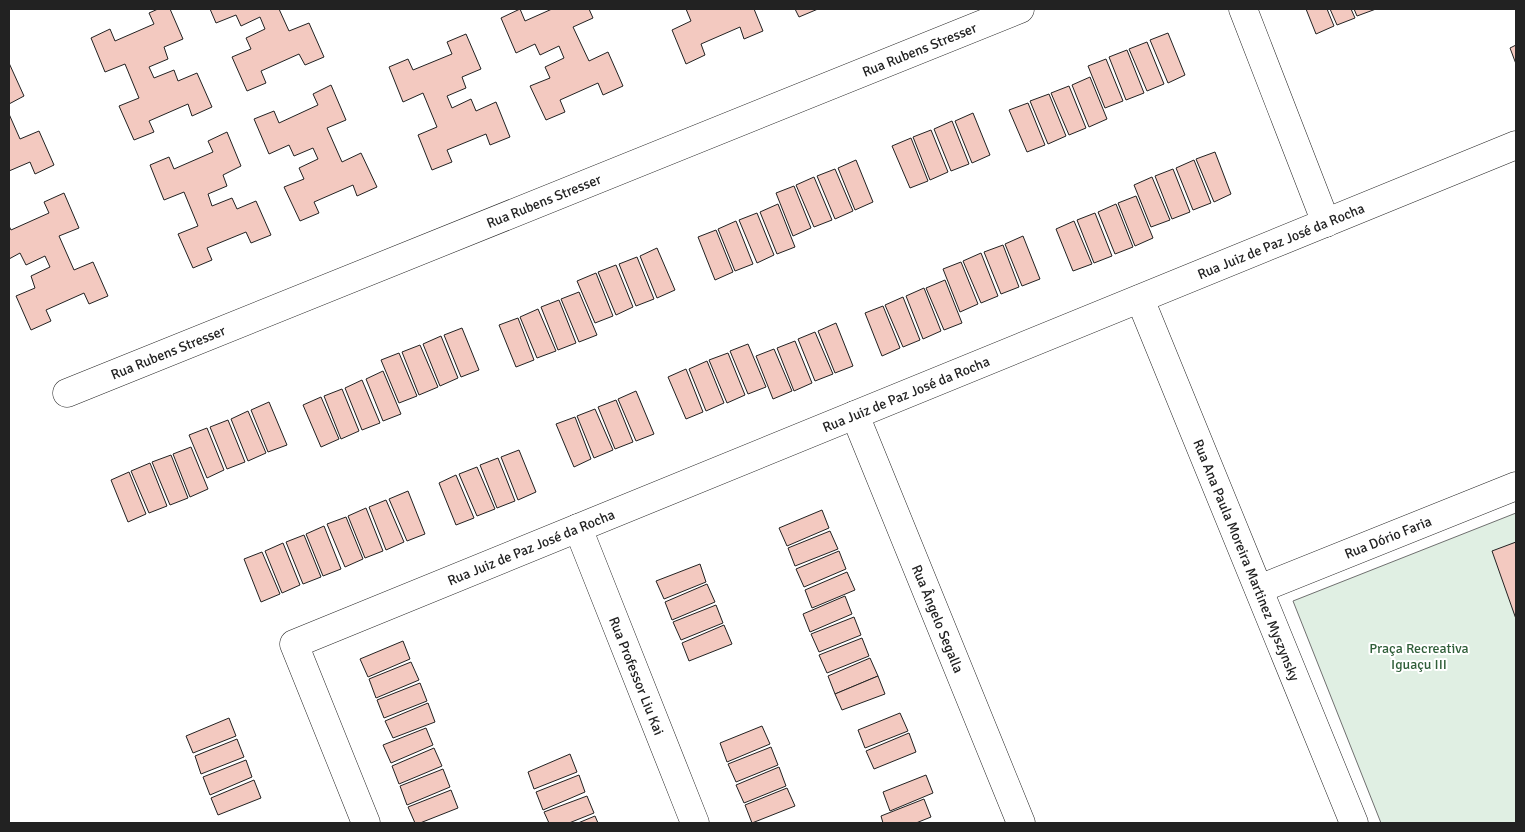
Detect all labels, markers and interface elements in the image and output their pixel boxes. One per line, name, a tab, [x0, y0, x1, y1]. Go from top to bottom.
street label: Rua Rubens Stresser	[860, 19, 980, 80]
street label: Rua Rubens Stresser	[484, 170, 604, 232]
street label: Rua Juiz de Paz José da Rocha	[1195, 199, 1367, 283]
street label: Rua Rubens Stresser	[108, 321, 229, 383]
street label: Rua Juiz de Paz José da Rocha	[820, 352, 992, 436]
street label: Rua Ana Paula Moreira Martinez Myszynsky	[1190, 437, 1304, 684]
street label: Rua Juiz de Paz José da Rocha	[445, 506, 617, 589]
street label: Rua Dório Faria	[1342, 512, 1434, 562]
street label: Rua Ângelo Segalla	[908, 562, 968, 675]
street label: Rua Professor Liu Kai	[605, 614, 668, 738]
park label: Praça Recreativa Iguaçu III	[1369, 640, 1469, 673]

